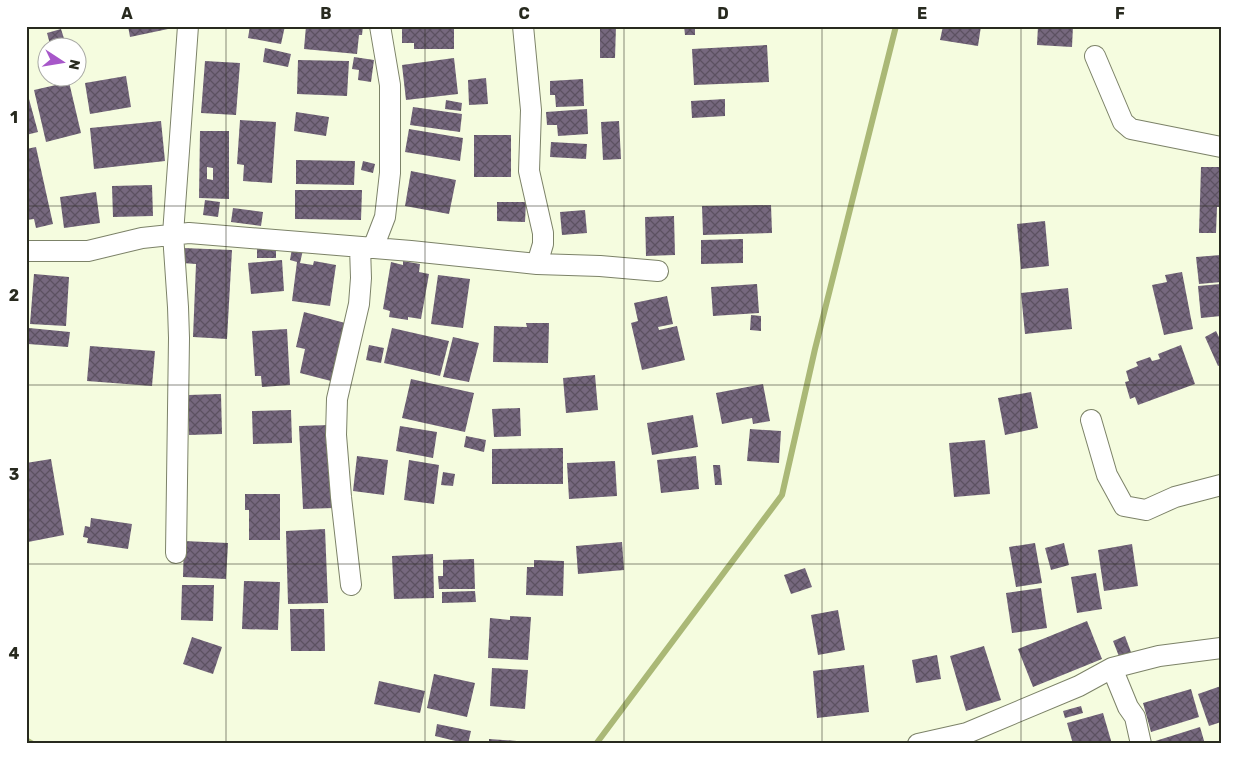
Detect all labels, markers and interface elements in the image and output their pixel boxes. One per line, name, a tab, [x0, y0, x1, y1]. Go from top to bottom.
text: A	[121, 4, 133, 23]
text: B	[320, 4, 332, 23]
text: C	[518, 4, 530, 23]
text: D	[717, 4, 729, 23]
text: E	[917, 4, 927, 23]
text: F	[1115, 4, 1125, 23]
north arrow	[38, 38, 88, 88]
text: N	[65, 58, 84, 71]
text: 1	[10, 108, 18, 127]
text: 2	[9, 286, 19, 305]
text: 3	[9, 465, 19, 484]
text: 4	[9, 644, 20, 663]

